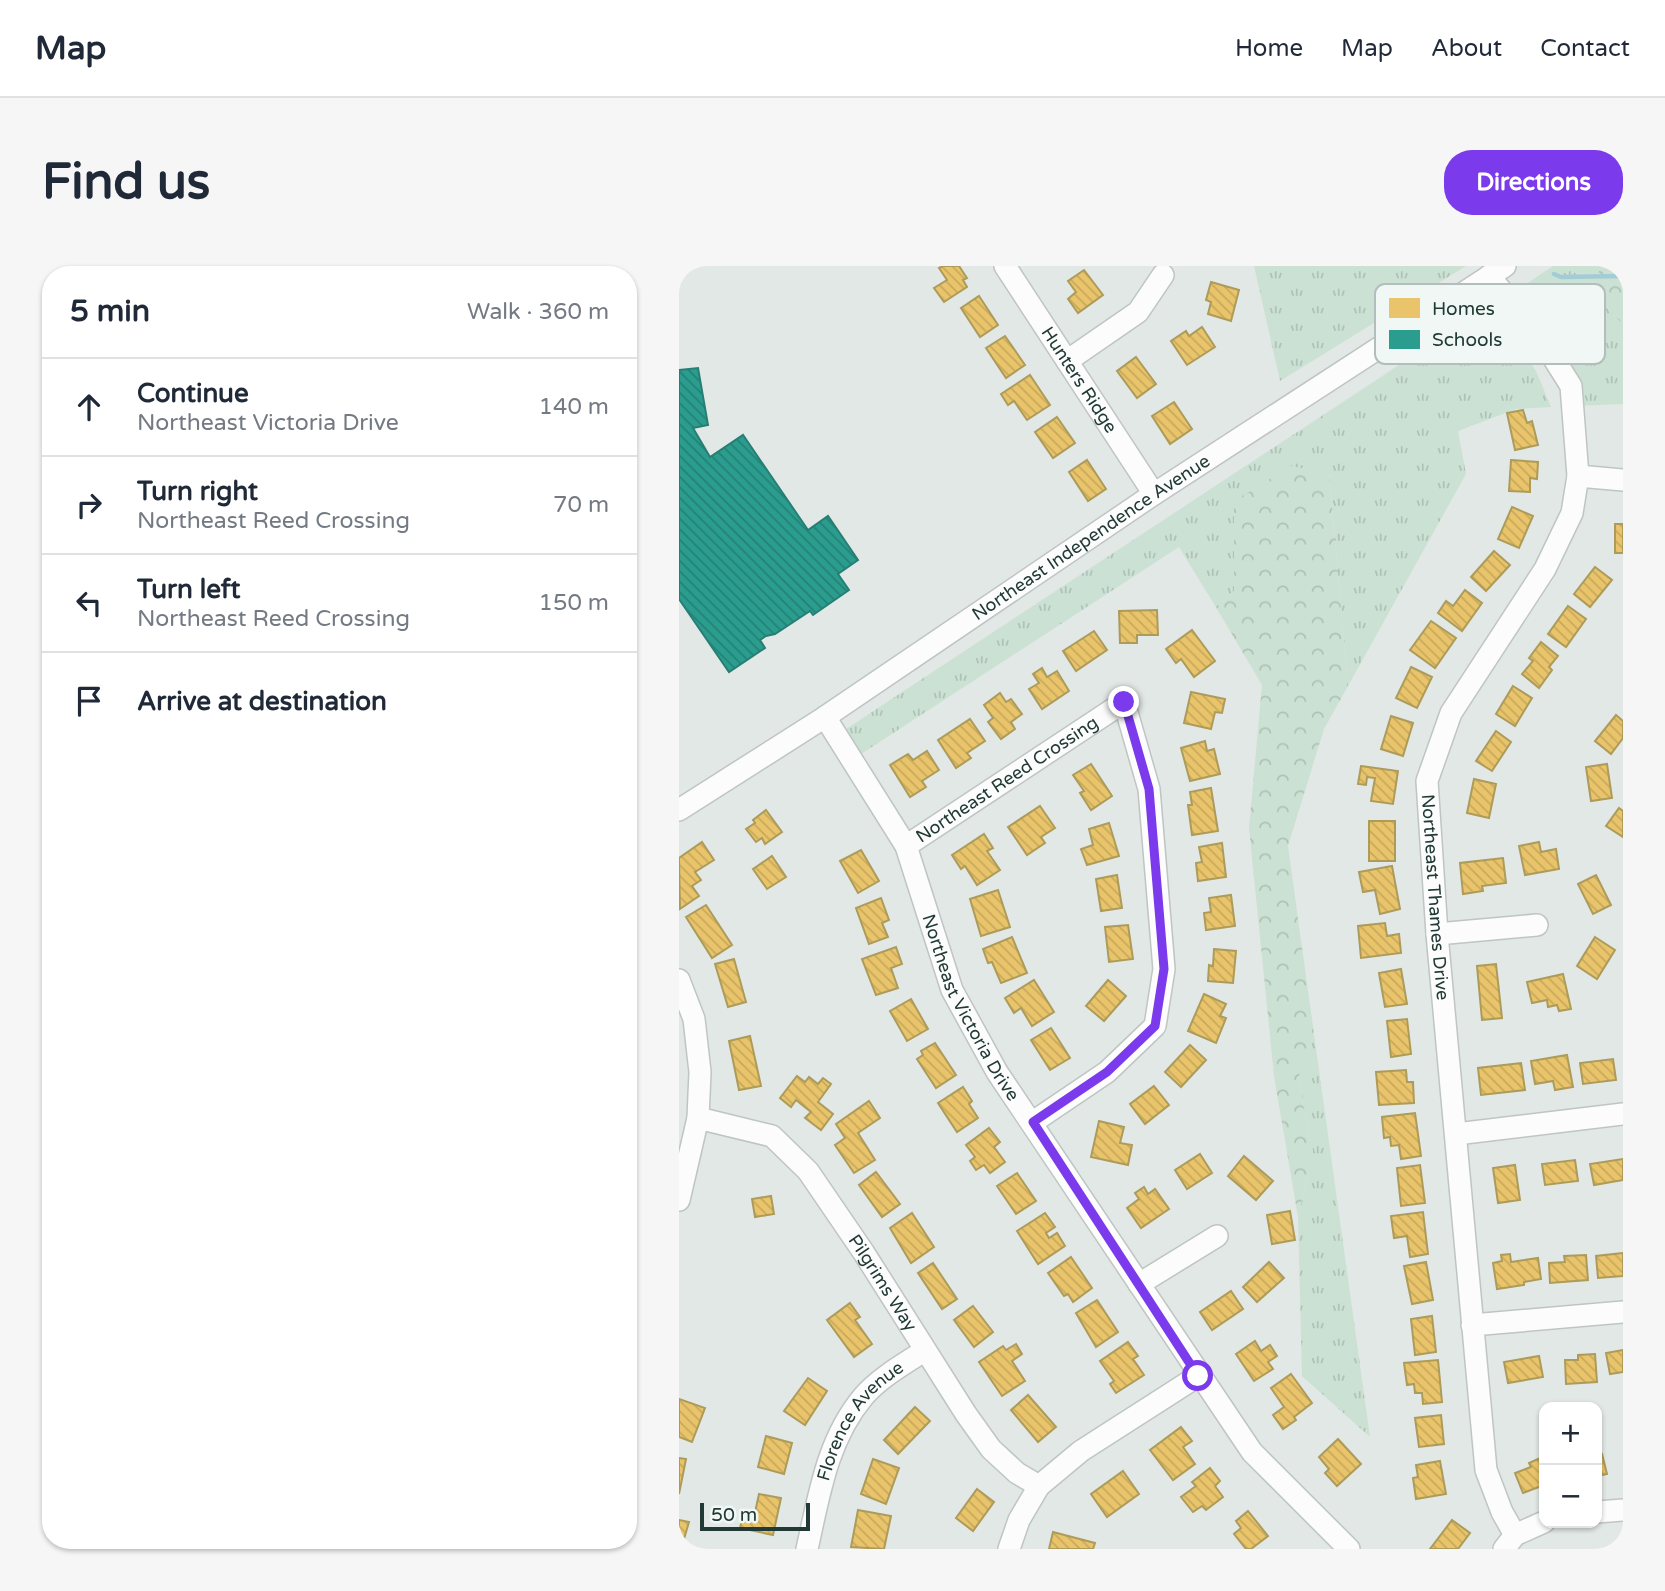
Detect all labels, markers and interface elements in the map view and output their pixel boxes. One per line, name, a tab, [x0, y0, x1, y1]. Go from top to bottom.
text: Map	[35, 29, 106, 68]
text: Home	[1235, 34, 1303, 63]
text: Map	[1341, 34, 1393, 63]
text: About	[1431, 34, 1502, 63]
text: Contact	[1540, 34, 1630, 63]
button: Directions	[1444, 150, 1623, 215]
text: Find us	[42, 153, 210, 212]
legend	[1375, 284, 1605, 364]
text: 5 min	[70, 293, 150, 330]
text: Walk · 360 m	[467, 298, 609, 326]
text: Homes	[1432, 298, 1495, 320]
street label: Hunters Ridge	[1037, 323, 1122, 437]
text: Schools	[1432, 329, 1502, 351]
text: Continue	[137, 378, 249, 409]
icon: ahead	[70, 388, 108, 426]
text: 140 m	[539, 393, 609, 421]
text: Northeast Victoria Drive	[137, 409, 399, 437]
street label: Northeast Independence Avenue	[968, 450, 1214, 625]
text: Turn right	[137, 476, 258, 507]
icon: right	[70, 486, 108, 524]
text: 70 m	[553, 491, 609, 519]
text: Northeast Reed Crossing	[137, 507, 410, 535]
text: Turn left	[137, 574, 240, 605]
icon: left	[70, 584, 108, 622]
text: 150 m	[539, 589, 609, 617]
text: Northeast Reed Crossing	[137, 605, 410, 633]
icon: arrive	[70, 682, 108, 720]
text: Arrive at destination	[137, 686, 387, 717]
route end	[1108, 686, 1139, 717]
street label: Northeast Reed Crossing	[912, 711, 1102, 847]
street label: Northeast Thames Drive	[1417, 793, 1454, 1001]
street label: Northeast Victoria Drive	[917, 911, 1024, 1105]
street label: Pilgrims Way	[844, 1230, 922, 1336]
street label: Florence Avenue	[812, 1356, 907, 1483]
route start	[1182, 1360, 1213, 1391]
map controls	[1539, 1402, 1602, 1528]
button: +	[1539, 1402, 1602, 1465]
button: −	[1539, 1465, 1602, 1528]
scale bar	[700, 1500, 810, 1532]
text: 50 m	[711, 1504, 757, 1526]

